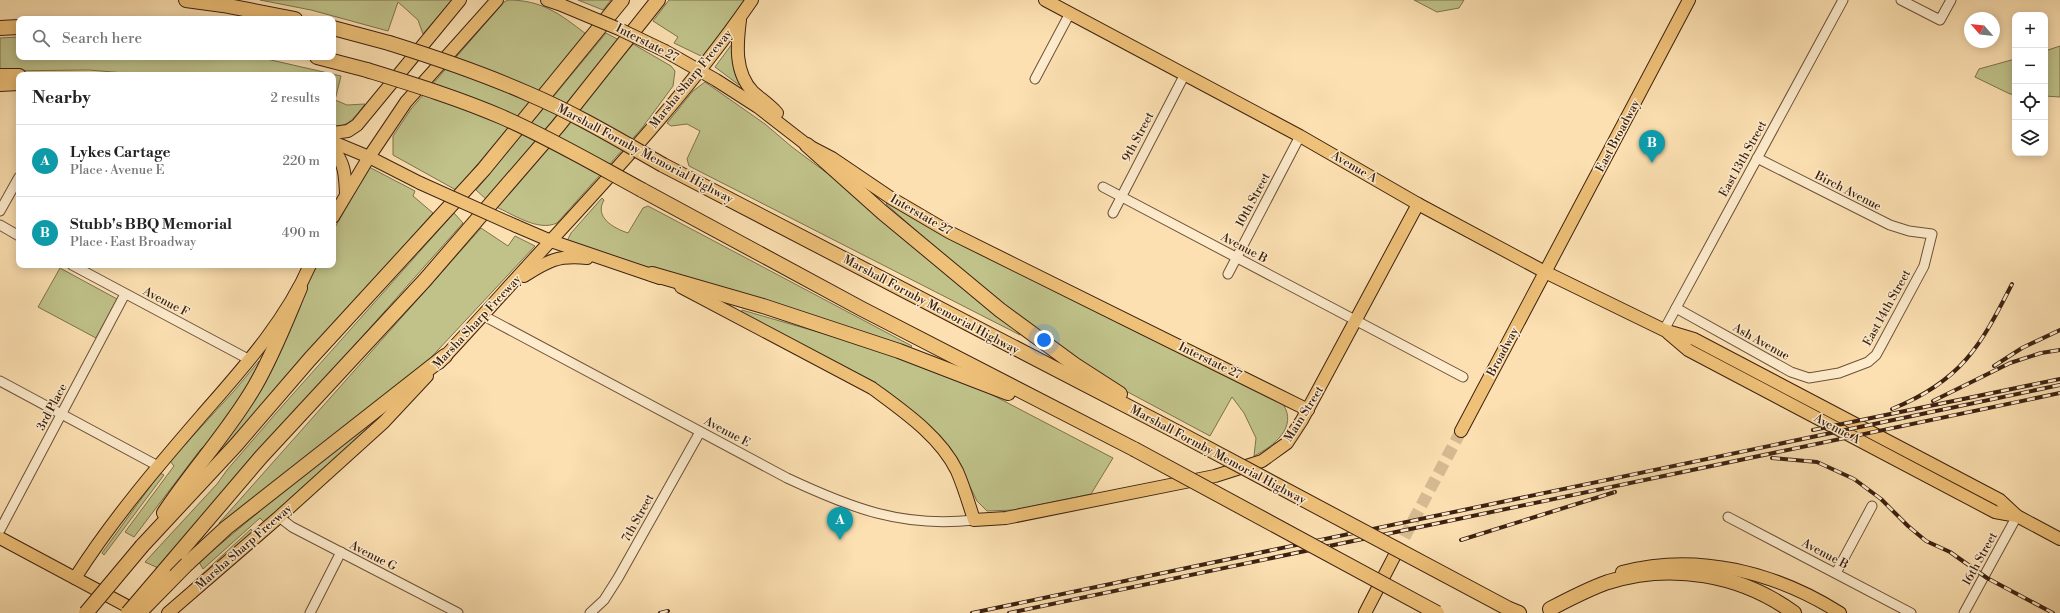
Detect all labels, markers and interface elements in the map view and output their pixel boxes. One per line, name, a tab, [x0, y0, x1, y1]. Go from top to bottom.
north arrow	[1964, 12, 2000, 48]
map controls	[2012, 12, 2048, 156]
button: +	[2012, 12, 2048, 48]
search box	[16, 16, 336, 60]
street label: Interstate 27	[613, 21, 681, 65]
street label: Marsha Sharp Freeway	[646, 26, 736, 131]
icon: search	[30, 27, 52, 49]
text: Search here	[62, 29, 142, 48]
button: −	[2012, 48, 2048, 84]
button: locate	[2012, 84, 2048, 120]
text: Nearby	[32, 87, 91, 109]
text: 2 results	[271, 90, 320, 106]
street label: East Broadway	[1593, 97, 1643, 175]
street label: Marshall Formby Memorial Highway	[554, 101, 736, 207]
street label: 9th Street	[1119, 109, 1158, 164]
street label: East 13th Street	[1716, 118, 1770, 200]
button: layers	[2012, 120, 2048, 156]
pin: B	[1639, 130, 1665, 163]
text: Lykes Cartage	[70, 143, 171, 162]
street label: Avenue A	[1328, 147, 1380, 186]
text: A	[40, 153, 50, 169]
text: 220 m	[282, 153, 320, 169]
text: Place · Avenue E	[70, 162, 164, 178]
street label: Birch Avenue	[1811, 167, 1884, 214]
street label: 10th Street	[1232, 170, 1274, 230]
street label: Interstate 27	[888, 191, 954, 239]
text: Stubb's BBQ Memorial	[70, 215, 232, 234]
text: B	[40, 225, 50, 241]
text: 490 m	[282, 225, 320, 241]
street label: Avenue B	[1217, 229, 1270, 266]
text: Place · East Broadway	[70, 234, 196, 250]
street label: Marshall Formby Memorial Highway	[840, 252, 1022, 358]
street label: East 14th Street	[1860, 267, 1914, 349]
street label: Marsha Sharp Freeway	[430, 272, 525, 372]
street label: Avenue F	[140, 283, 192, 320]
street label: Ash Avenue	[1729, 320, 1792, 364]
street label: Broadway	[1483, 325, 1522, 380]
your location	[1034, 330, 1054, 350]
street label: Interstate 27	[1176, 339, 1244, 383]
street label: 3rd Place	[33, 381, 71, 433]
street label: Main Street	[1281, 383, 1327, 445]
street label: Marshall Formby Memorial Highway	[1127, 402, 1309, 508]
street label: Avenue A	[1810, 410, 1863, 448]
street label: Avenue E	[700, 413, 753, 450]
street label: 7th Street	[619, 491, 658, 545]
street label: Marsha Sharp Freeway	[193, 501, 295, 593]
pin: A	[827, 507, 853, 540]
street label: 16th Street	[1959, 529, 2001, 588]
street label: Avenue B	[1798, 535, 1851, 572]
street label: Avenue G	[346, 537, 399, 574]

